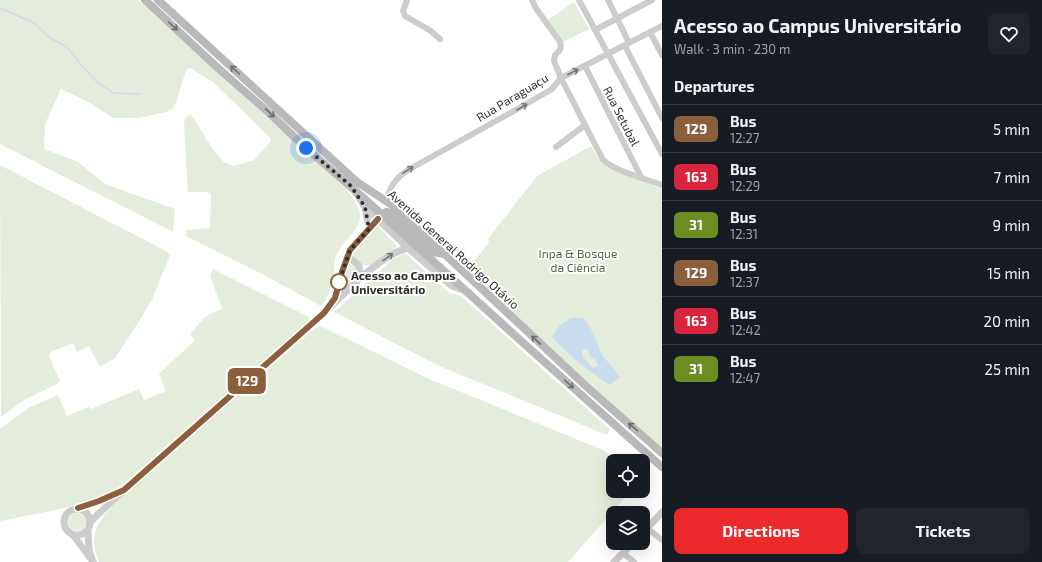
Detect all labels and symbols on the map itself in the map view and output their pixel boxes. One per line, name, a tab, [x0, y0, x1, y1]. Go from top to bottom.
one-way arrow	[168, 22, 178, 31]
one-way arrow	[230, 66, 241, 75]
one-way arrow	[567, 68, 579, 75]
street label: Rua Paraguaçu	[474, 70, 551, 125]
street label: Rua Setubal	[601, 84, 643, 149]
one-way arrow	[515, 102, 527, 110]
one-way arrow	[265, 109, 275, 118]
your location	[296, 138, 316, 158]
one-way arrow	[402, 166, 414, 174]
street label: Avenida General Rodrigo Otávio	[386, 187, 522, 312]
park label: Inpa & Bosque da Ciência	[539, 246, 617, 274]
one-way arrow	[383, 253, 394, 261]
place label: Acesso ao Campus Universitário	[351, 268, 456, 296]
marker: Acesso ao Campus Universitário	[330, 273, 348, 291]
one-way arrow	[532, 336, 542, 345]
line badge: 129	[224, 368, 270, 394]
one-way arrow	[564, 380, 575, 389]
one-way arrow	[627, 423, 638, 432]

